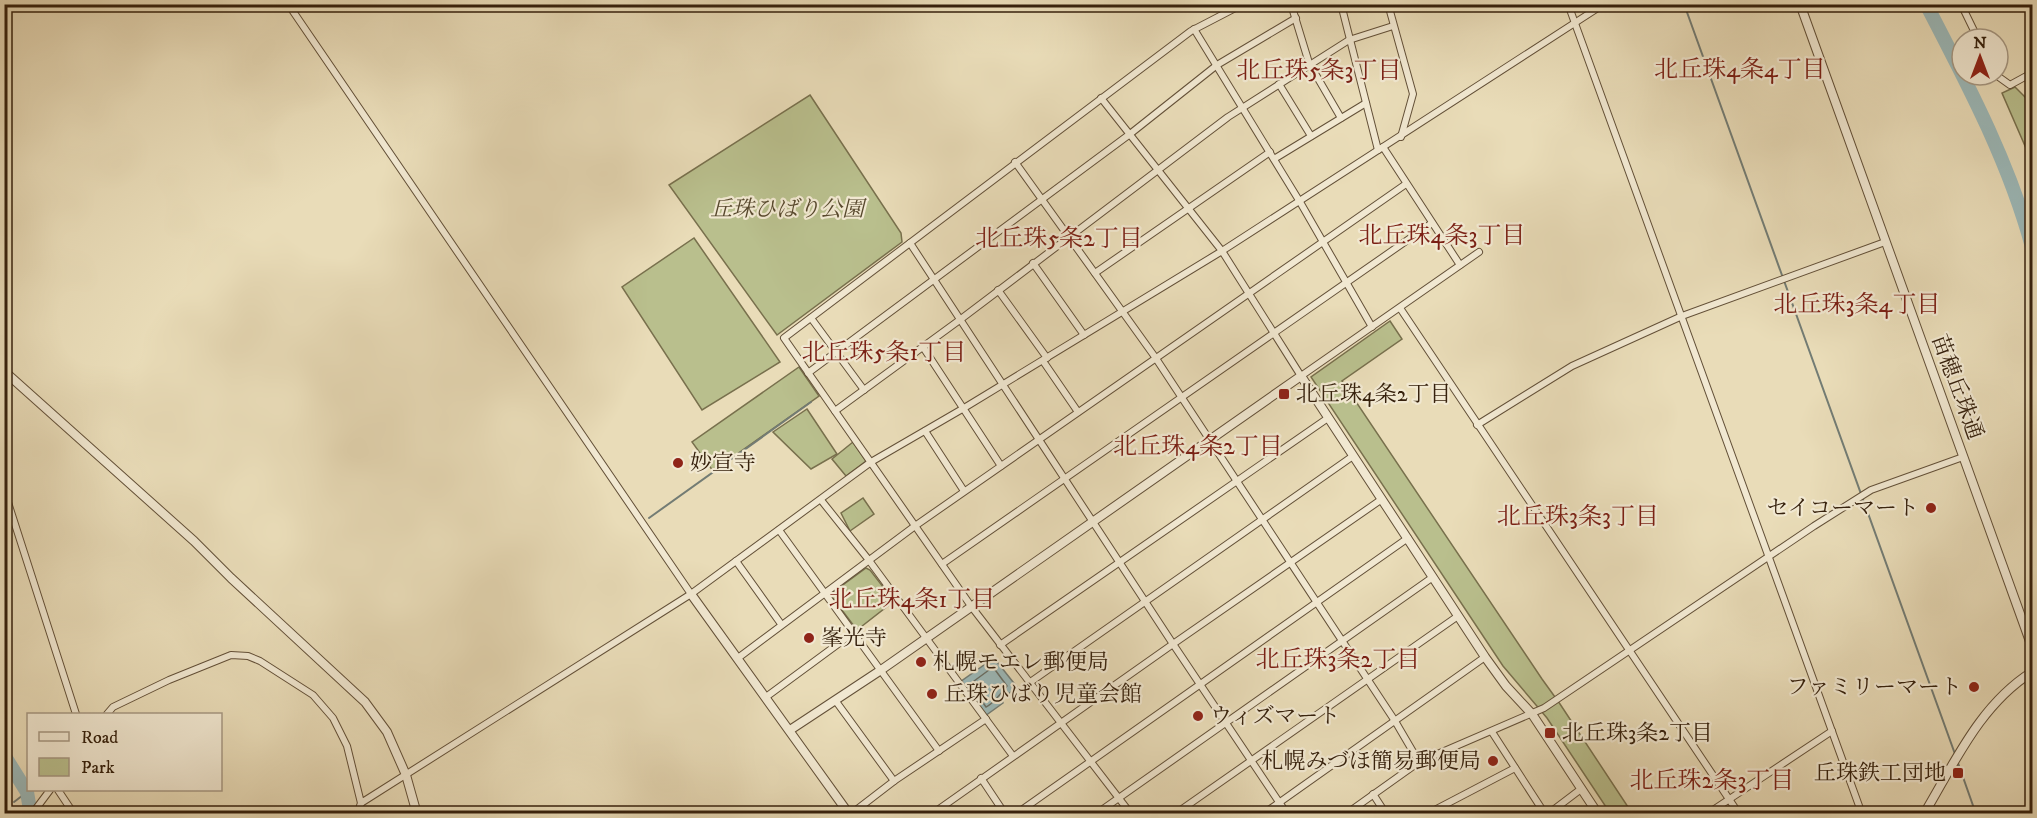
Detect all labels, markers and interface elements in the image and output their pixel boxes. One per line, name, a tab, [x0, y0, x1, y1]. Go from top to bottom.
north arrow	[1950, 27, 2010, 87]
text: N	[1973, 33, 1987, 53]
district label: 北丘珠4条4丁目	[1654, 55, 1826, 85]
district label: 北丘珠5条3丁目	[1237, 56, 1401, 86]
park label: 丘珠ひばり公園	[710, 196, 867, 223]
district label: 北丘珠4条3丁目	[1359, 221, 1525, 251]
district label: 北丘珠5条2丁目	[975, 224, 1143, 254]
district label: 北丘珠3条4丁目	[1774, 290, 1940, 320]
street label: 苗穂丘珠通	[1926, 331, 1988, 443]
district label: 北丘珠5条1丁目	[802, 338, 966, 368]
place label: 北丘珠4条2丁目	[1296, 381, 1451, 408]
marker: 北丘珠4条2丁目	[1277, 387, 1291, 401]
district label: 北丘珠4条2丁目	[1113, 432, 1283, 462]
place label: 妙宣寺	[690, 450, 756, 477]
marker: 妙宣寺	[671, 456, 685, 470]
place label: セイコーマート	[1767, 495, 1919, 522]
marker: セイコーマート	[1924, 501, 1938, 515]
district label: 北丘珠3条3丁目	[1497, 502, 1659, 532]
district label: 北丘珠4条1丁目	[829, 585, 995, 615]
place label: 峯光寺	[821, 625, 887, 652]
marker: 峯光寺	[802, 631, 816, 645]
district label: 北丘珠3条2丁目	[1256, 645, 1420, 675]
place label: 札幌モエレ郵便局	[933, 649, 1109, 676]
marker: 札幌モエレ郵便局	[914, 655, 928, 669]
place label: ファミリーマート	[1786, 674, 1962, 701]
marker: ファミリーマート	[1967, 680, 1981, 694]
place label: 丘珠ひばり児童会館	[944, 681, 1142, 708]
marker: 丘珠ひばり児童会館	[925, 687, 939, 701]
place label: ウィズマート	[1210, 703, 1340, 730]
marker: ウィズマート	[1191, 709, 1205, 723]
legend	[27, 713, 222, 791]
place label: 北丘珠3条2丁目	[1562, 720, 1713, 747]
marker: 北丘珠3条2丁目	[1543, 726, 1557, 740]
text: Road	[81, 727, 118, 749]
place label: 札幌みづほ簡易郵便局	[1261, 748, 1481, 775]
marker: 札幌みづほ簡易郵便局	[1486, 754, 1500, 768]
text: Park	[81, 757, 115, 779]
place label: 丘珠鉄工団地	[1814, 760, 1946, 787]
district label: 北丘珠2条3丁目	[1630, 766, 1794, 796]
marker: 丘珠鉄工団地	[1951, 766, 1965, 780]

